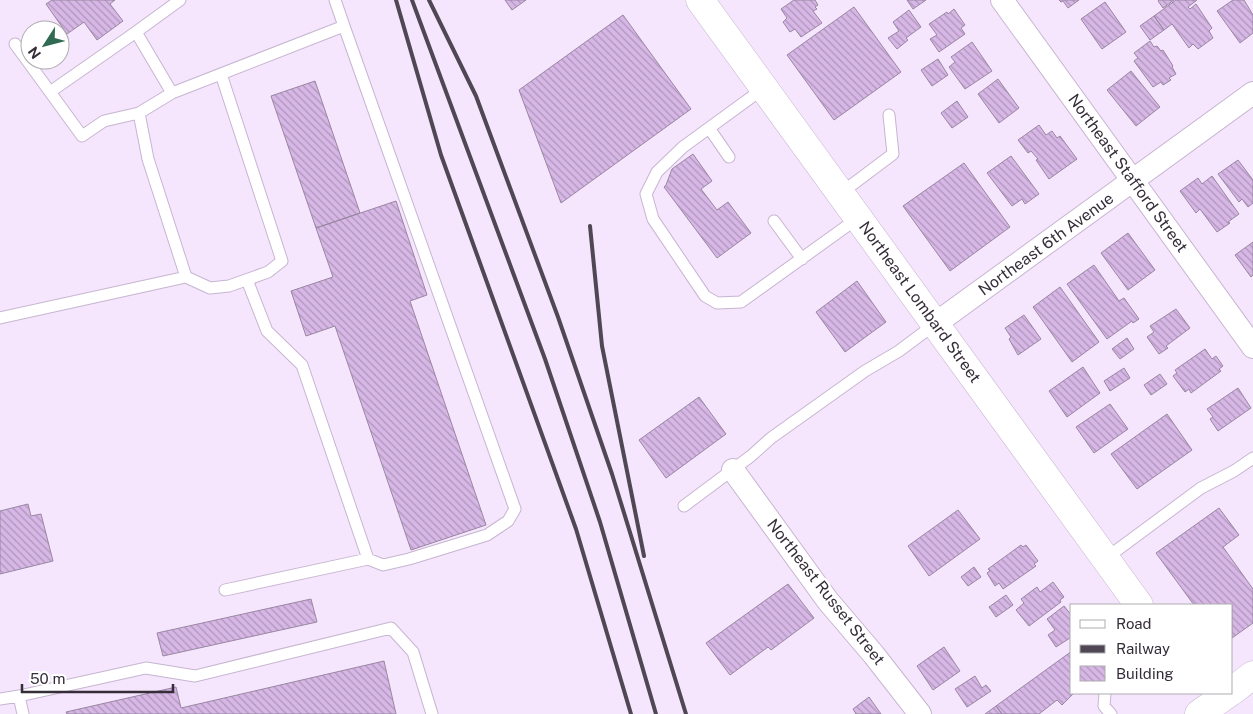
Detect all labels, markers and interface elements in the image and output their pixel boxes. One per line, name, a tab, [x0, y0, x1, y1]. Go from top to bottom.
north arrow	[20, 20, 70, 70]
text: N	[25, 44, 44, 62]
street label: Northeast Stafford Street	[1064, 90, 1192, 256]
street label: Northeast 6th Avenue	[975, 189, 1117, 299]
street label: Northeast Lombard Street	[855, 218, 985, 386]
street label: Northeast Russet Street	[763, 515, 889, 669]
legend	[1070, 604, 1233, 694]
text: Road	[1116, 615, 1152, 632]
text: Railway	[1116, 640, 1170, 657]
scale bar	[22, 662, 174, 694]
text: Building	[1116, 665, 1174, 682]
text: 50 m	[30, 670, 65, 687]

